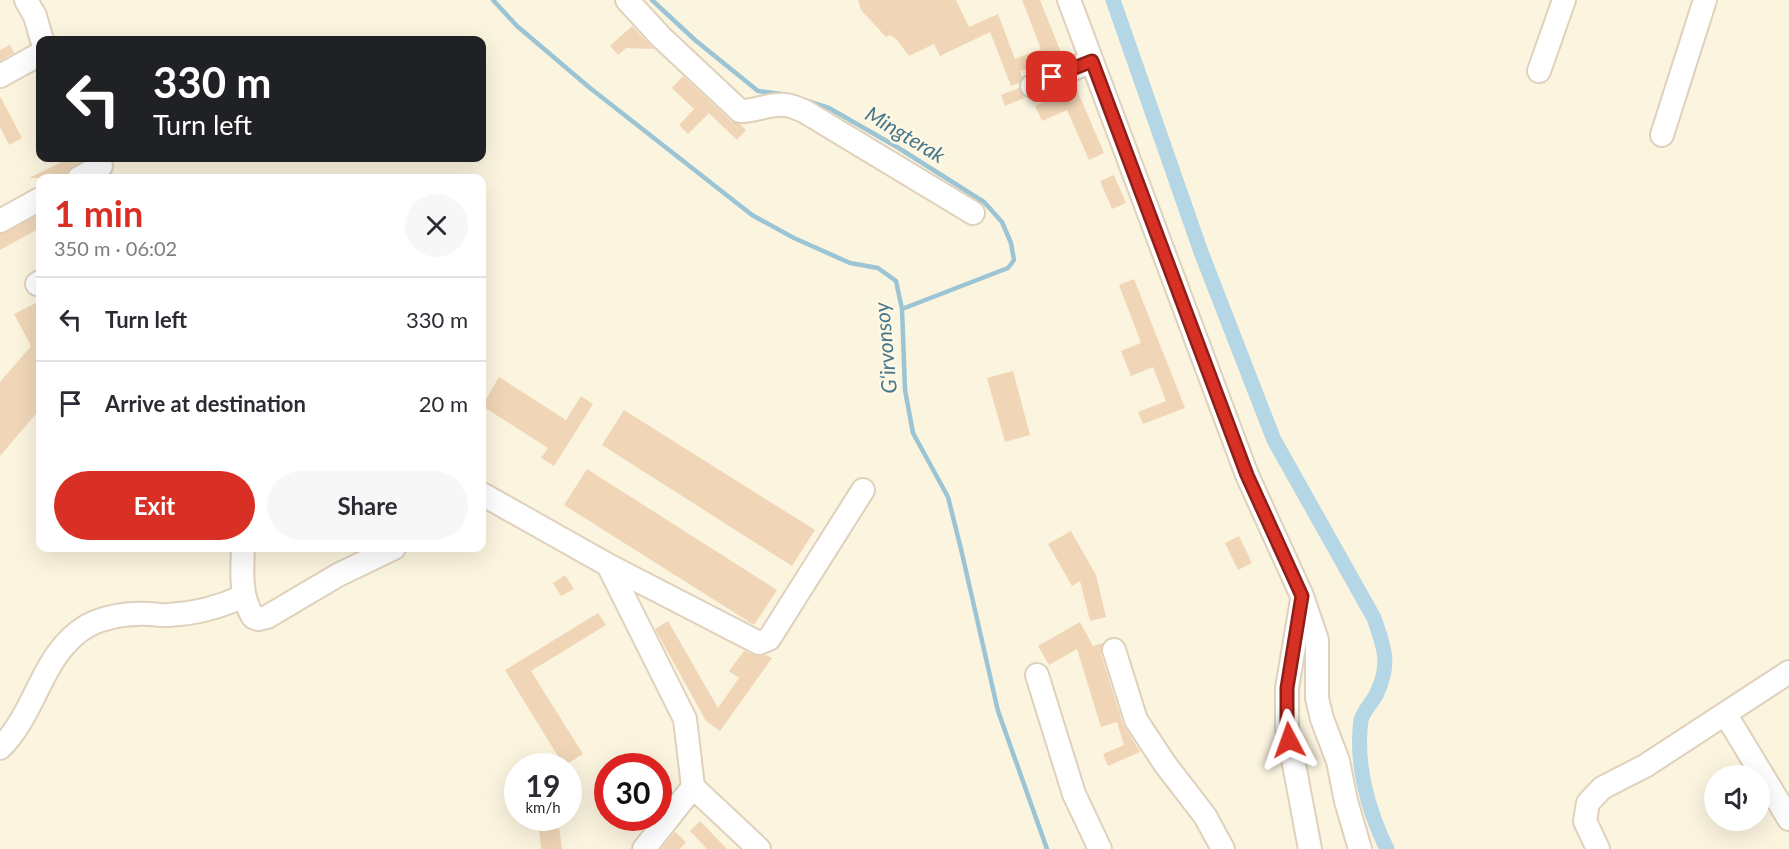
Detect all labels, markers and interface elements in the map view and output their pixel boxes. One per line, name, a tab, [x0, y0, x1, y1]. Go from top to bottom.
pin	[1026, 51, 1077, 102]
text: 330 m	[153, 57, 271, 107]
icon: left	[54, 60, 132, 138]
icon: arrive	[1035, 60, 1068, 93]
water label: Mingterak	[861, 100, 951, 168]
text: Turn left	[153, 108, 252, 141]
text: 1 min	[54, 191, 143, 235]
button: close	[405, 194, 468, 257]
text: 350 m · 06:02	[54, 236, 177, 260]
water label: G‘irvonsoy	[868, 301, 901, 395]
icon: left	[54, 303, 87, 336]
text: Turn left	[105, 306, 187, 333]
text: 330 m	[406, 306, 468, 333]
icon: arrive	[54, 387, 87, 420]
text: Arrive at destination	[105, 390, 306, 417]
text: 20 m	[419, 390, 468, 417]
button: Exit	[54, 471, 255, 540]
button: Share	[267, 471, 468, 540]
position arrow	[1257, 708, 1321, 772]
speed limit sign: 30	[594, 753, 672, 831]
map controls	[1704, 765, 1770, 831]
button: sound	[1704, 765, 1770, 831]
text: 19	[526, 767, 560, 803]
text: km/h	[525, 798, 561, 816]

